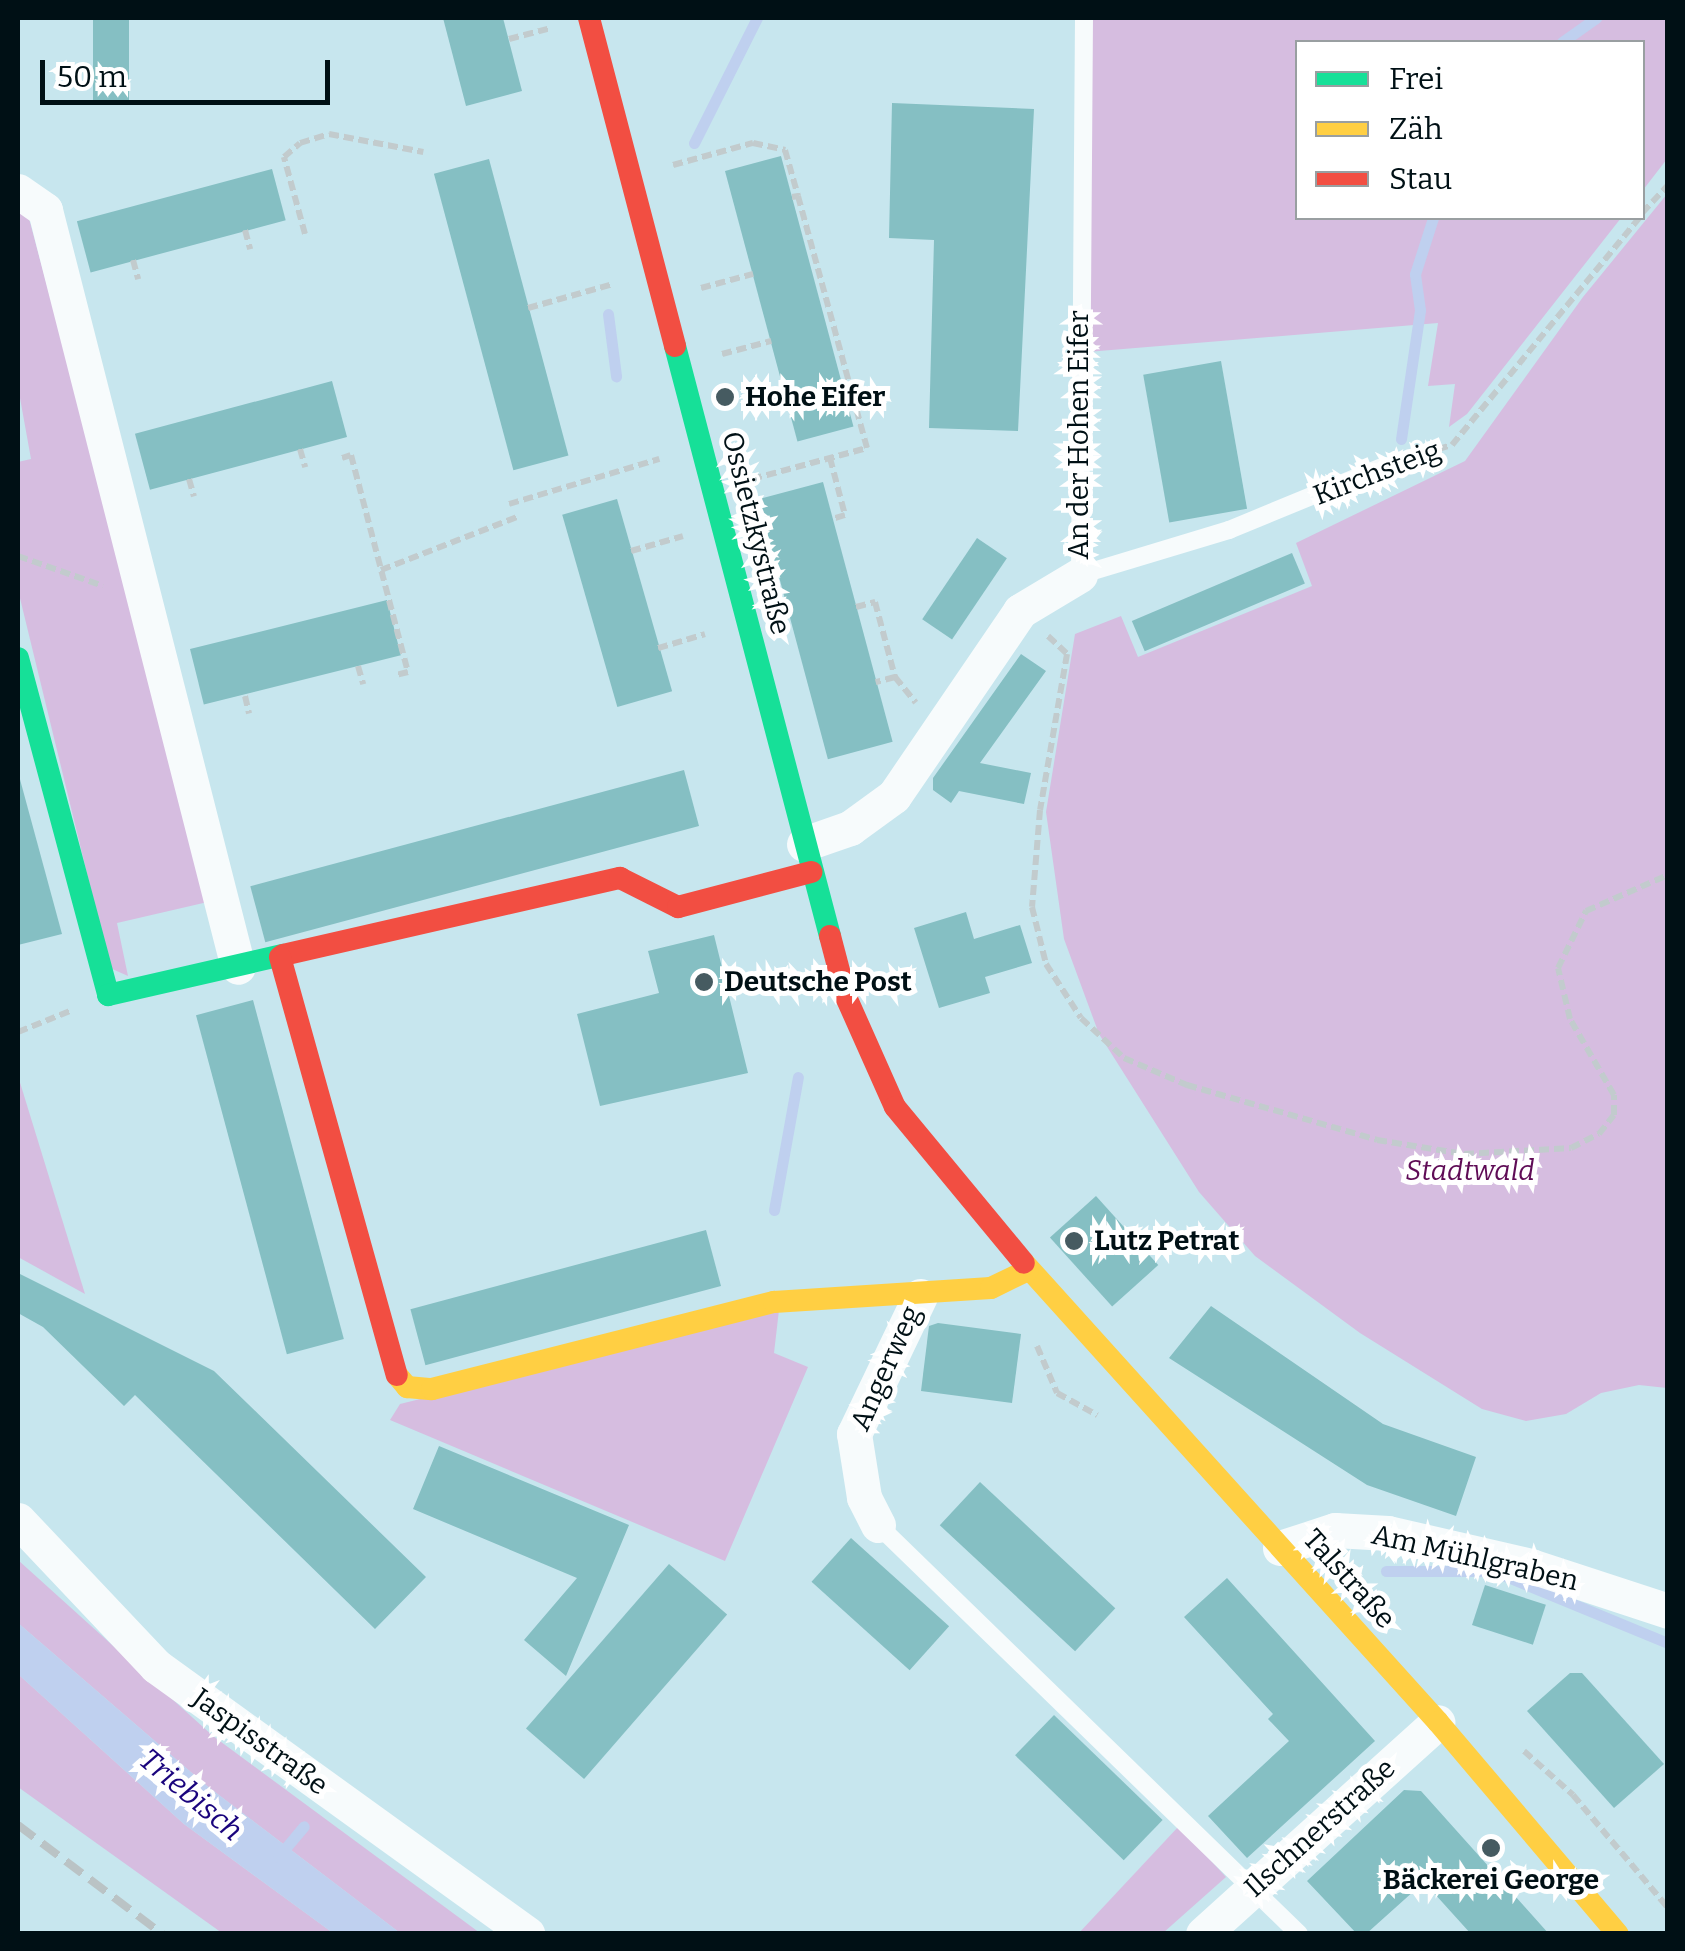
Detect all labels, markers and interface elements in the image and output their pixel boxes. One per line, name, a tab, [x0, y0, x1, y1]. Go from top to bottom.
scale bar	[45, 40, 335, 102]
legend	[1295, 40, 1645, 220]
text: 50 m	[57, 59, 127, 95]
text: Frei	[1389, 61, 1443, 97]
text: Zäh	[1389, 111, 1443, 147]
text: Stau	[1389, 161, 1452, 197]
street label: An der Hohen Eifer	[1062, 310, 1096, 560]
place label: Hohe Eifer	[745, 380, 885, 414]
marker: Hohe Eifer	[714, 386, 736, 408]
street label: Ossietzkystraße	[715, 428, 797, 638]
street label: Kirchsteig	[1309, 433, 1445, 513]
place label: Deutsche Post	[724, 965, 912, 999]
marker: Deutsche Post	[693, 971, 715, 993]
park label: Stadtwald	[1405, 1154, 1535, 1188]
place label: Lutz Petrat	[1094, 1224, 1240, 1258]
marker: Lutz Petrat	[1063, 1230, 1085, 1252]
street label: Angerweg	[844, 1300, 928, 1436]
street label: Am Mühlgraben	[1369, 1518, 1581, 1598]
street label: Talstraße	[1296, 1523, 1402, 1635]
street label: Jaspisstraße	[186, 1682, 334, 1802]
water label: Triebisch	[132, 1741, 250, 1849]
street label: Ilschnerstraße	[1238, 1752, 1402, 1904]
marker: Bäckerei George	[1480, 1837, 1502, 1859]
place label: Bäckerei George	[1383, 1863, 1599, 1897]

